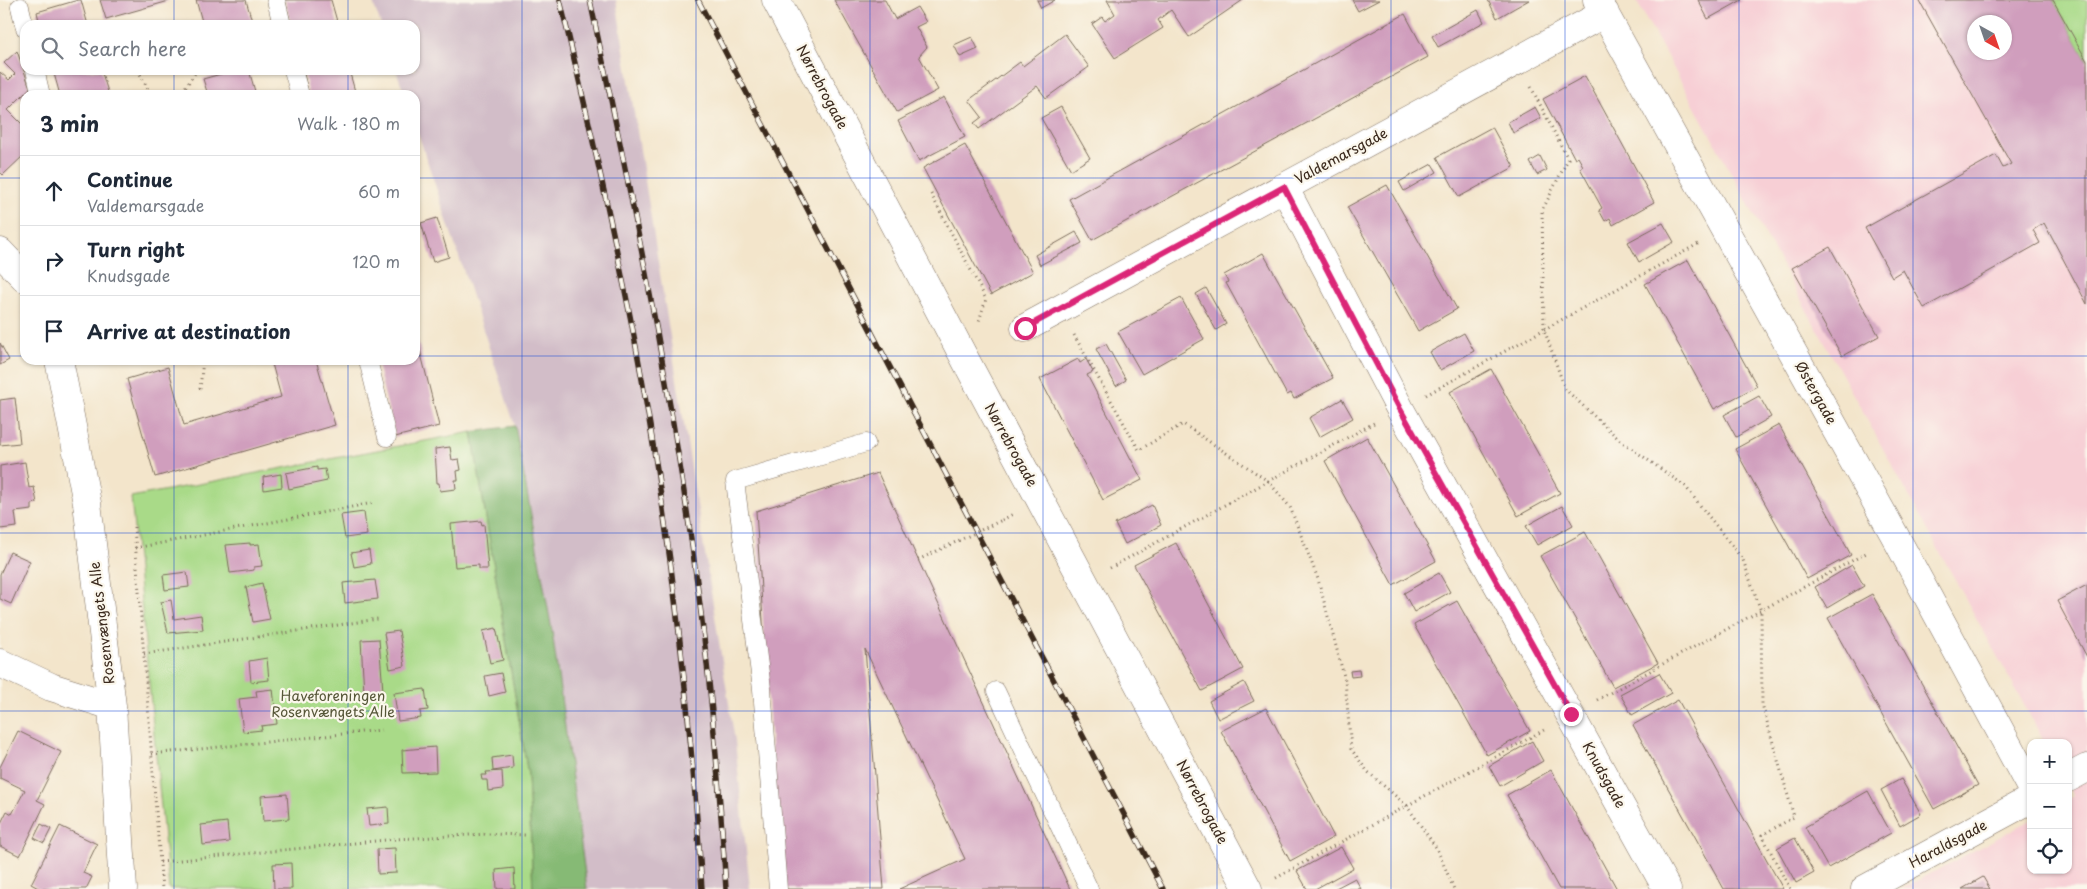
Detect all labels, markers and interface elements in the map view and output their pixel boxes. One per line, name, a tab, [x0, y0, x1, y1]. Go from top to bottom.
north arrow	[1967, 15, 2012, 60]
search box	[20, 20, 420, 75]
icon: search	[38, 34, 66, 62]
text: Search here	[78, 34, 187, 62]
street label: Nørrebrogade	[791, 41, 854, 133]
text: 3 min	[40, 107, 99, 139]
text: Walk · 180 m	[297, 111, 400, 135]
street label: Valdemarsgade	[1291, 122, 1391, 189]
text: Continue	[87, 165, 173, 193]
icon: ahead	[40, 177, 68, 205]
text: 60 m	[358, 179, 400, 203]
text: Valdemarsgade	[87, 193, 204, 217]
text: Turn right	[87, 235, 185, 263]
icon: right	[40, 247, 68, 275]
text: 120 m	[353, 249, 400, 273]
text: Knudsgade	[87, 263, 170, 287]
icon: arrive	[40, 317, 68, 345]
text: Arrive at destination	[87, 317, 291, 345]
route start	[1014, 317, 1037, 340]
street label: Østergade	[1790, 357, 1842, 428]
street label: Nørrebrogade	[980, 399, 1043, 490]
street label: Rosenvængets Alle	[84, 560, 119, 686]
park label: Haveforeningen Rosenvængets Alle	[271, 685, 395, 722]
route end	[1560, 703, 1583, 726]
street label: Knudsgade	[1578, 738, 1631, 812]
map controls	[2027, 739, 2072, 874]
button: +	[2027, 739, 2072, 784]
street label: Nørrebrogade	[1171, 756, 1234, 848]
button: −	[2027, 784, 2072, 829]
street label: Haraldsgade	[1905, 814, 1991, 873]
button: locate	[2027, 829, 2072, 874]

